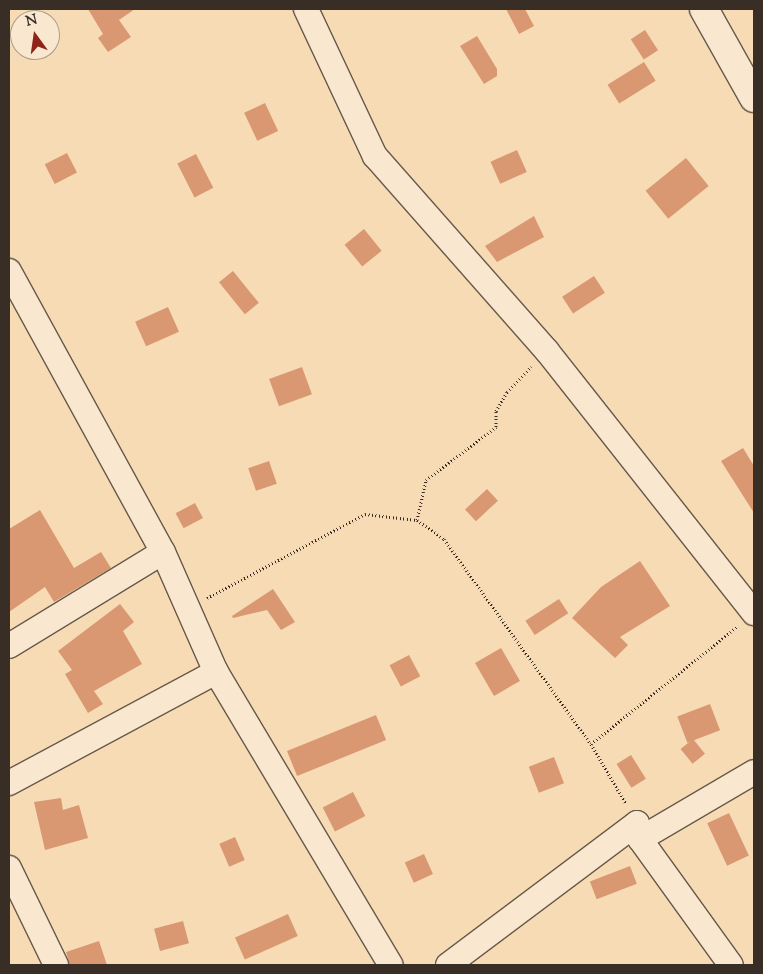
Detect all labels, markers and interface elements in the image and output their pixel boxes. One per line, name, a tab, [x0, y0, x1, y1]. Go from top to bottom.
north arrow	[10, 10, 60, 60]
text: N	[24, 10, 39, 32]

